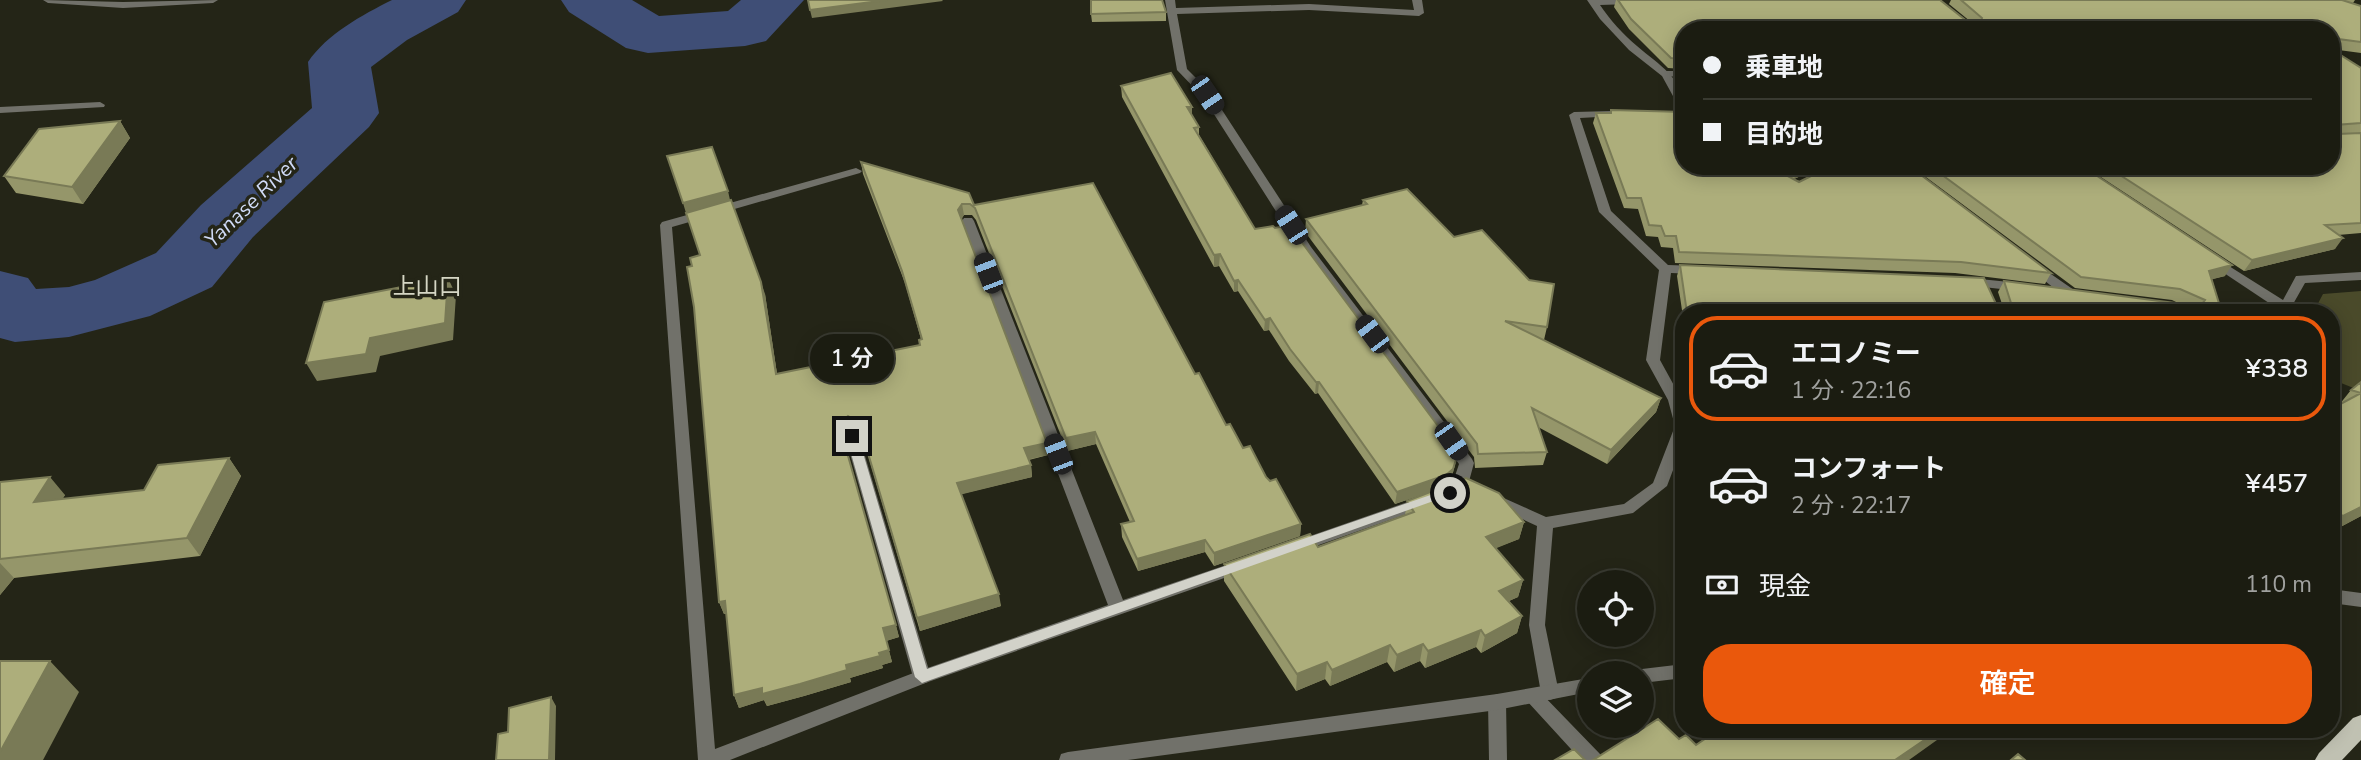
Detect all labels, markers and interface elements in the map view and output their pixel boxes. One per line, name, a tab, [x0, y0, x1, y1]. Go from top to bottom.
text: 乗車地	[1745, 50, 1823, 85]
car	[1187, 72, 1228, 118]
text: 目的地	[1745, 117, 1823, 152]
water label: Yanase River	[198, 150, 304, 254]
car	[1271, 202, 1312, 248]
car	[971, 250, 1006, 296]
district label: 上山口	[393, 271, 462, 302]
car	[1351, 311, 1394, 357]
callout: 1 分	[810, 334, 894, 384]
text: エコノミー	[1791, 336, 1921, 371]
icon: car	[1707, 337, 1770, 400]
text: 1 分	[831, 343, 873, 374]
text: ¥338	[2246, 351, 2308, 386]
text: 1 分 · 22:16	[1791, 375, 1911, 406]
car	[1431, 418, 1472, 464]
route end	[836, 420, 868, 452]
car	[1041, 431, 1076, 477]
text: コンフォート	[1791, 451, 1946, 486]
icon: car	[1707, 452, 1770, 515]
text: ¥457	[2246, 466, 2308, 501]
route start	[1434, 477, 1466, 509]
text: 2 分 · 22:17	[1791, 490, 1911, 521]
icon: cash	[1703, 566, 1741, 604]
text: 現金	[1759, 569, 1811, 604]
text: 110 m	[2245, 569, 2312, 600]
map controls	[1577, 570, 1654, 738]
button: locate	[1577, 570, 1654, 647]
button: 確定	[1703, 644, 2312, 724]
button: layers	[1577, 661, 1654, 738]

